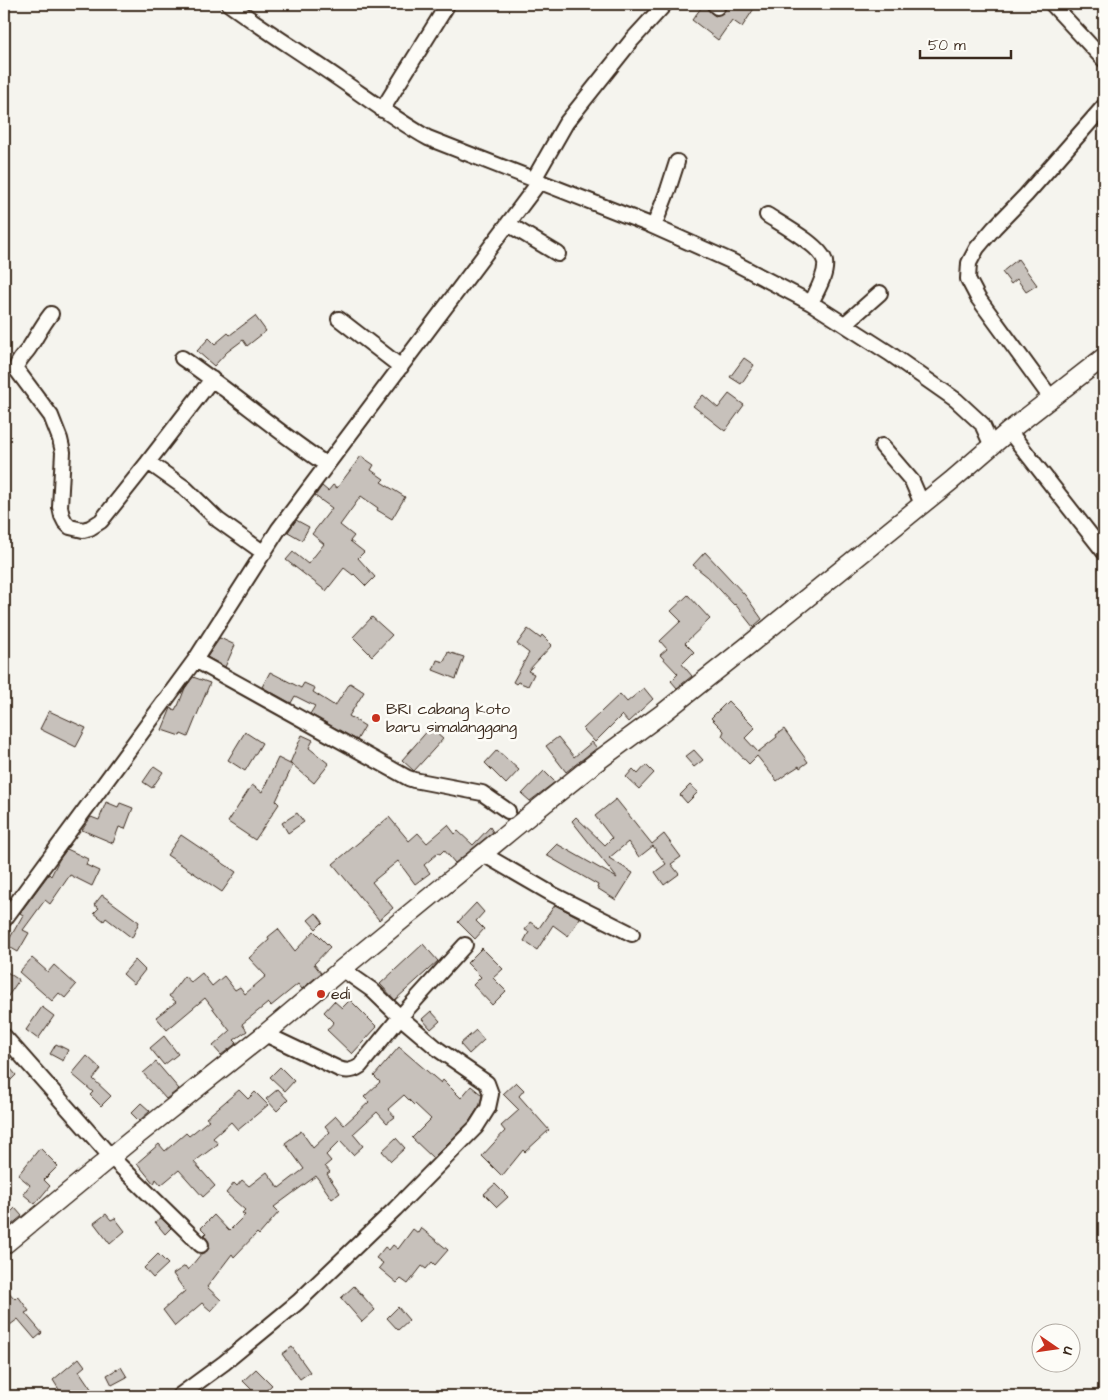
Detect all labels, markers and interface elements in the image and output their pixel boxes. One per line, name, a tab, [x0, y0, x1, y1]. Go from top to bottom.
scale bar	[920, 28, 1012, 60]
text: 50 m	[928, 35, 966, 56]
place label: BRI cabang koto baru simalanggang	[386, 698, 517, 739]
marker: BRI cabang koto baru simalanggang	[370, 712, 382, 724]
place label: edi	[331, 983, 351, 1005]
marker: edi	[315, 988, 327, 1000]
north arrow	[1030, 1322, 1080, 1372]
text: U	[1057, 1345, 1078, 1357]

